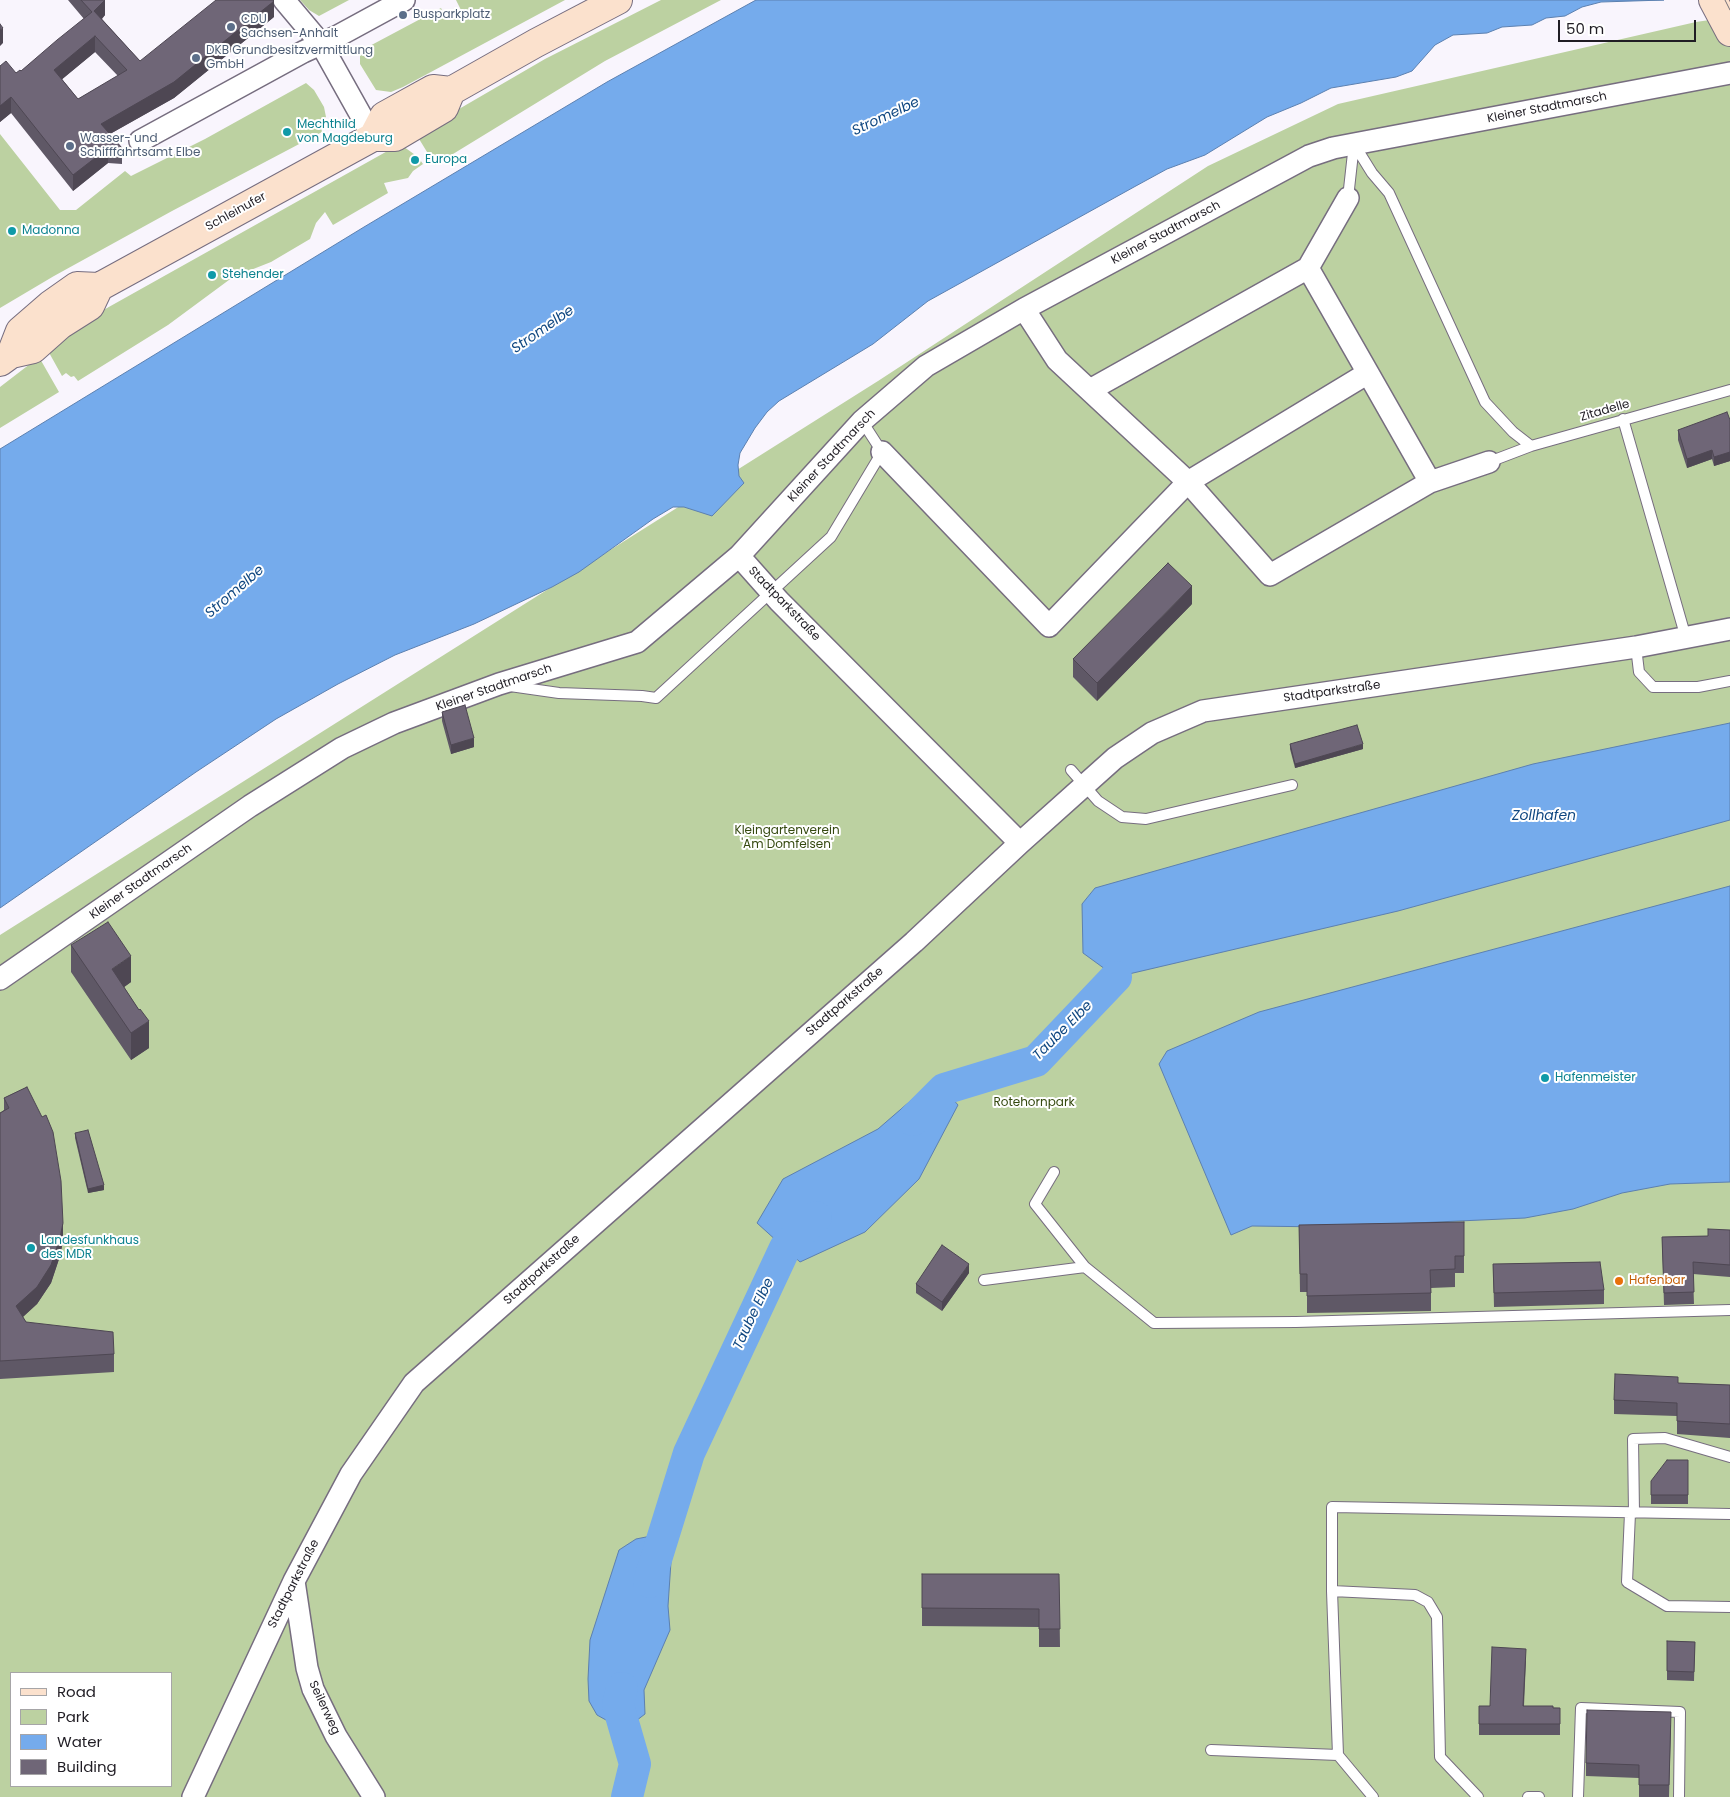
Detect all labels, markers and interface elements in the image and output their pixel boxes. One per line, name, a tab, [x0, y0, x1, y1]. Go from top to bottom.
place label: Busparkplatz	[413, 8, 490, 22]
marker: Busparkplatz	[397, 9, 409, 21]
scale bar	[1560, 10, 1698, 42]
place label: CDU Sachsen-Anhalt	[241, 13, 338, 41]
text: 50 m	[1566, 18, 1604, 39]
marker: CDU Sachsen-Anhalt	[225, 21, 237, 33]
place label: DKB Grundbesitzvermittlung GmbH	[206, 44, 373, 72]
marker: DKB Grundbesitzvermittlung GmbH	[190, 52, 202, 64]
street label: Kleiner Stadtmarsch	[1486, 89, 1608, 127]
water label: Stromelbe	[850, 94, 922, 140]
place label: Mechthild von Magdeburg	[297, 118, 393, 146]
marker: Mechthild von Magdeburg	[281, 126, 293, 138]
place label: Wasser- und Schifffahrtsamt Elbe	[80, 132, 200, 160]
marker: Wasser- und Schifffahrtsamt Elbe	[64, 140, 76, 152]
place label: Europa	[425, 153, 467, 167]
marker: Europa	[409, 154, 421, 166]
street label: Schleinufer	[203, 190, 269, 234]
street label: Kleiner Stadtmarsch	[1109, 198, 1223, 268]
place label: Madonna	[22, 224, 80, 238]
marker: Madonna	[6, 225, 18, 237]
place label: Stehender	[222, 268, 284, 282]
marker: Stehender	[206, 269, 218, 281]
water label: Stromelbe	[509, 302, 577, 358]
street label: Zitadelle	[1579, 397, 1631, 425]
street label: Kleiner Stadtmarsch	[785, 407, 879, 505]
water label: Stromelbe	[202, 562, 268, 622]
street label: Stadtparkstraße	[745, 564, 823, 644]
street label: Kleiner Stadtmarsch	[434, 661, 554, 715]
street label: Stadtparkstraße	[1283, 678, 1381, 706]
water label: Zollhafen	[1512, 808, 1576, 824]
park label: Kleingartenverein 'Am Domfelsen'	[734, 824, 840, 852]
street label: Kleiner Stadtmarsch	[87, 841, 195, 923]
street label: Stadtparkstraße	[803, 965, 887, 1039]
water label: Taube Elbe	[1030, 998, 1096, 1064]
place label: Hafenmeister	[1555, 1071, 1636, 1085]
marker: Hafenmeister	[1539, 1072, 1551, 1084]
park label: Rotehornpark	[993, 1096, 1075, 1110]
street label: Stadtparkstraße	[501, 1232, 583, 1308]
place label: Landesfunkhaus des MDR	[41, 1234, 139, 1262]
marker: Landesfunkhaus des MDR	[25, 1242, 37, 1254]
place label: Hafenbar	[1629, 1274, 1685, 1288]
marker: Hafenbar	[1613, 1275, 1625, 1287]
water label: Taube Elbe	[730, 1276, 778, 1352]
street label: Stadtparkstraße	[265, 1537, 323, 1631]
legend	[10, 1672, 172, 1787]
street label: Seilerweg	[305, 1679, 343, 1737]
text: Road	[57, 1681, 96, 1702]
text: Park	[57, 1706, 89, 1727]
text: Water	[57, 1731, 102, 1752]
text: Building	[57, 1756, 117, 1777]

